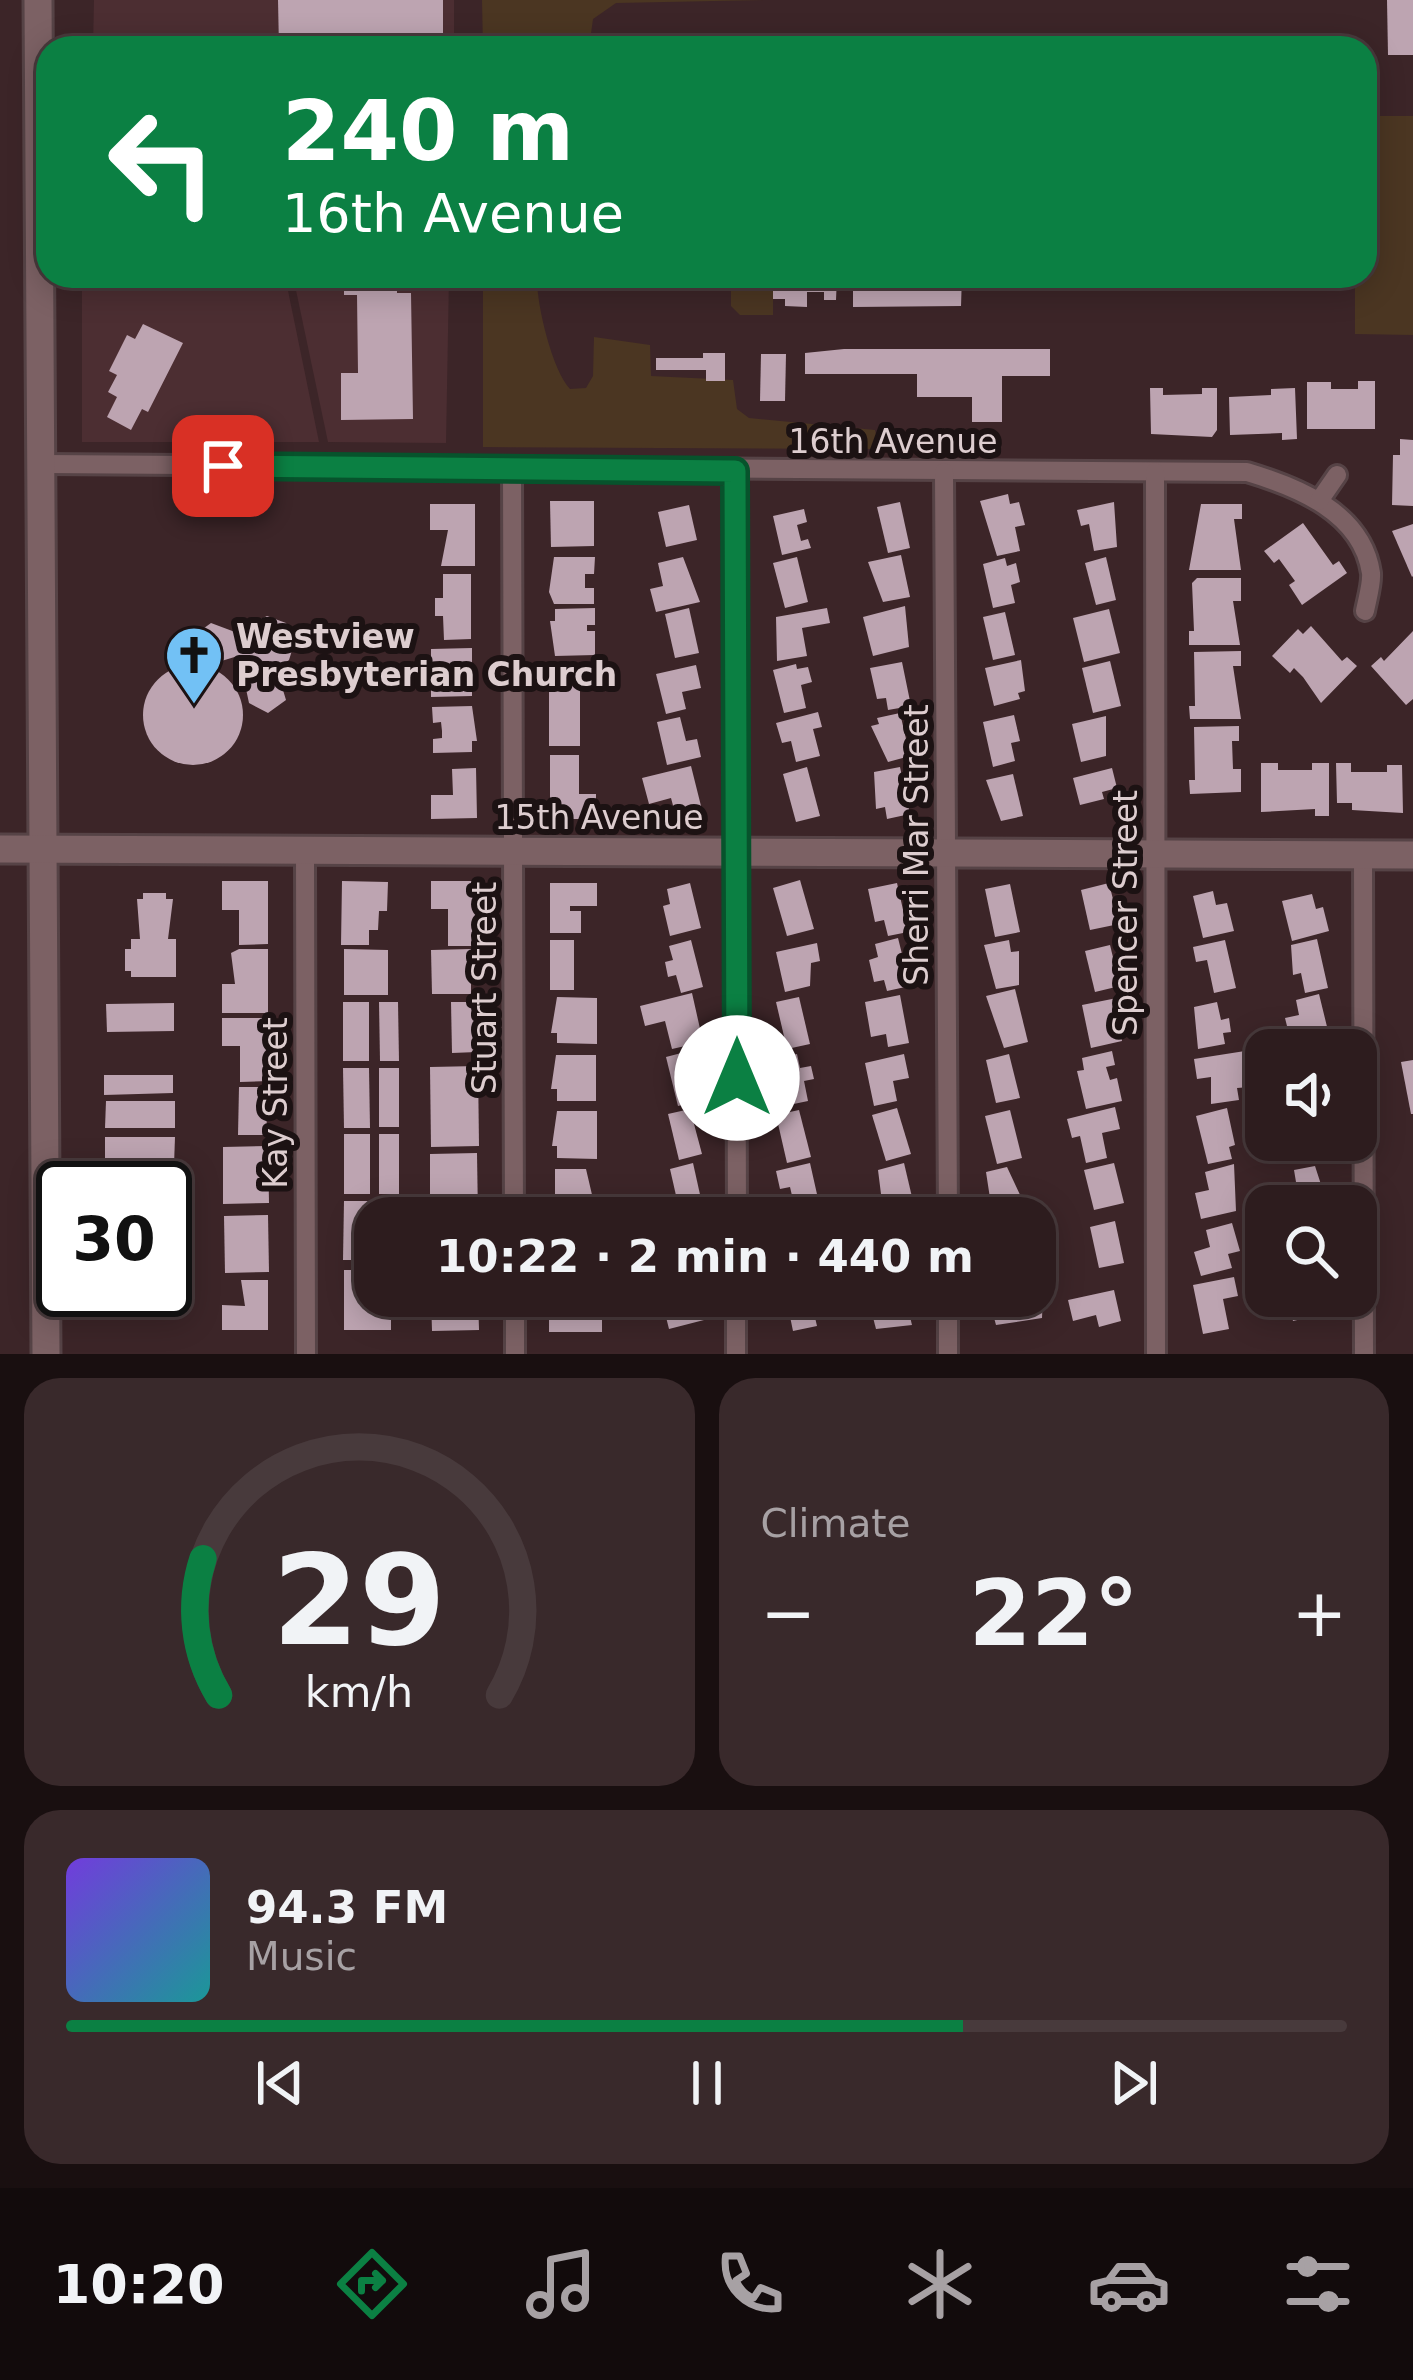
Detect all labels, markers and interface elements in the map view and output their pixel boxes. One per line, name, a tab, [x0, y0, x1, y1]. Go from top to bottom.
text: 240 m	[282, 82, 574, 180]
icon: left	[84, 84, 240, 240]
text: 16th Avenue	[282, 182, 624, 245]
pin	[172, 415, 274, 517]
street label: 16th Avenue	[789, 422, 997, 461]
icon: arrive	[190, 433, 256, 499]
place label: Westview Presbyterian Church	[236, 617, 617, 694]
church icon: Westview Presbyterian Church	[163, 624, 225, 706]
street label: Sherri Mar Street	[897, 704, 936, 986]
street label: Spencer Street	[1106, 790, 1145, 1036]
street label: 15th Avenue	[495, 798, 703, 837]
street label: Stuart Street	[465, 882, 504, 1094]
position arrow	[674, 1015, 800, 1141]
street label: Kay Street	[256, 1017, 295, 1189]
map controls	[1245, 1029, 1377, 1317]
button: sound	[1245, 1029, 1377, 1161]
speed limit sign: 30	[36, 1161, 192, 1317]
button: search	[1245, 1185, 1377, 1317]
text: 10:22 · 2 min · 440 m	[436, 1230, 974, 1283]
text: Climate	[761, 1501, 911, 1546]
text: 29	[272, 1528, 446, 1673]
text: 22°	[969, 1561, 1139, 1666]
text: −	[761, 1575, 816, 1652]
text: +	[1292, 1575, 1347, 1652]
text: km/h	[305, 1667, 413, 1717]
text: 94.3 FM	[246, 1881, 448, 1934]
text: Music	[246, 1934, 357, 1979]
icon: previous	[247, 2050, 313, 2116]
icon: pause	[674, 2050, 740, 2116]
icon: next	[1101, 2050, 1167, 2116]
icon: directions	[330, 2242, 414, 2326]
icon: music	[519, 2242, 603, 2326]
icon: phone	[708, 2242, 792, 2326]
icon: climate	[898, 2242, 982, 2326]
icon: car	[1087, 2242, 1171, 2326]
icon: filters	[1276, 2242, 1360, 2326]
text: 10:20	[53, 2253, 225, 2316]

